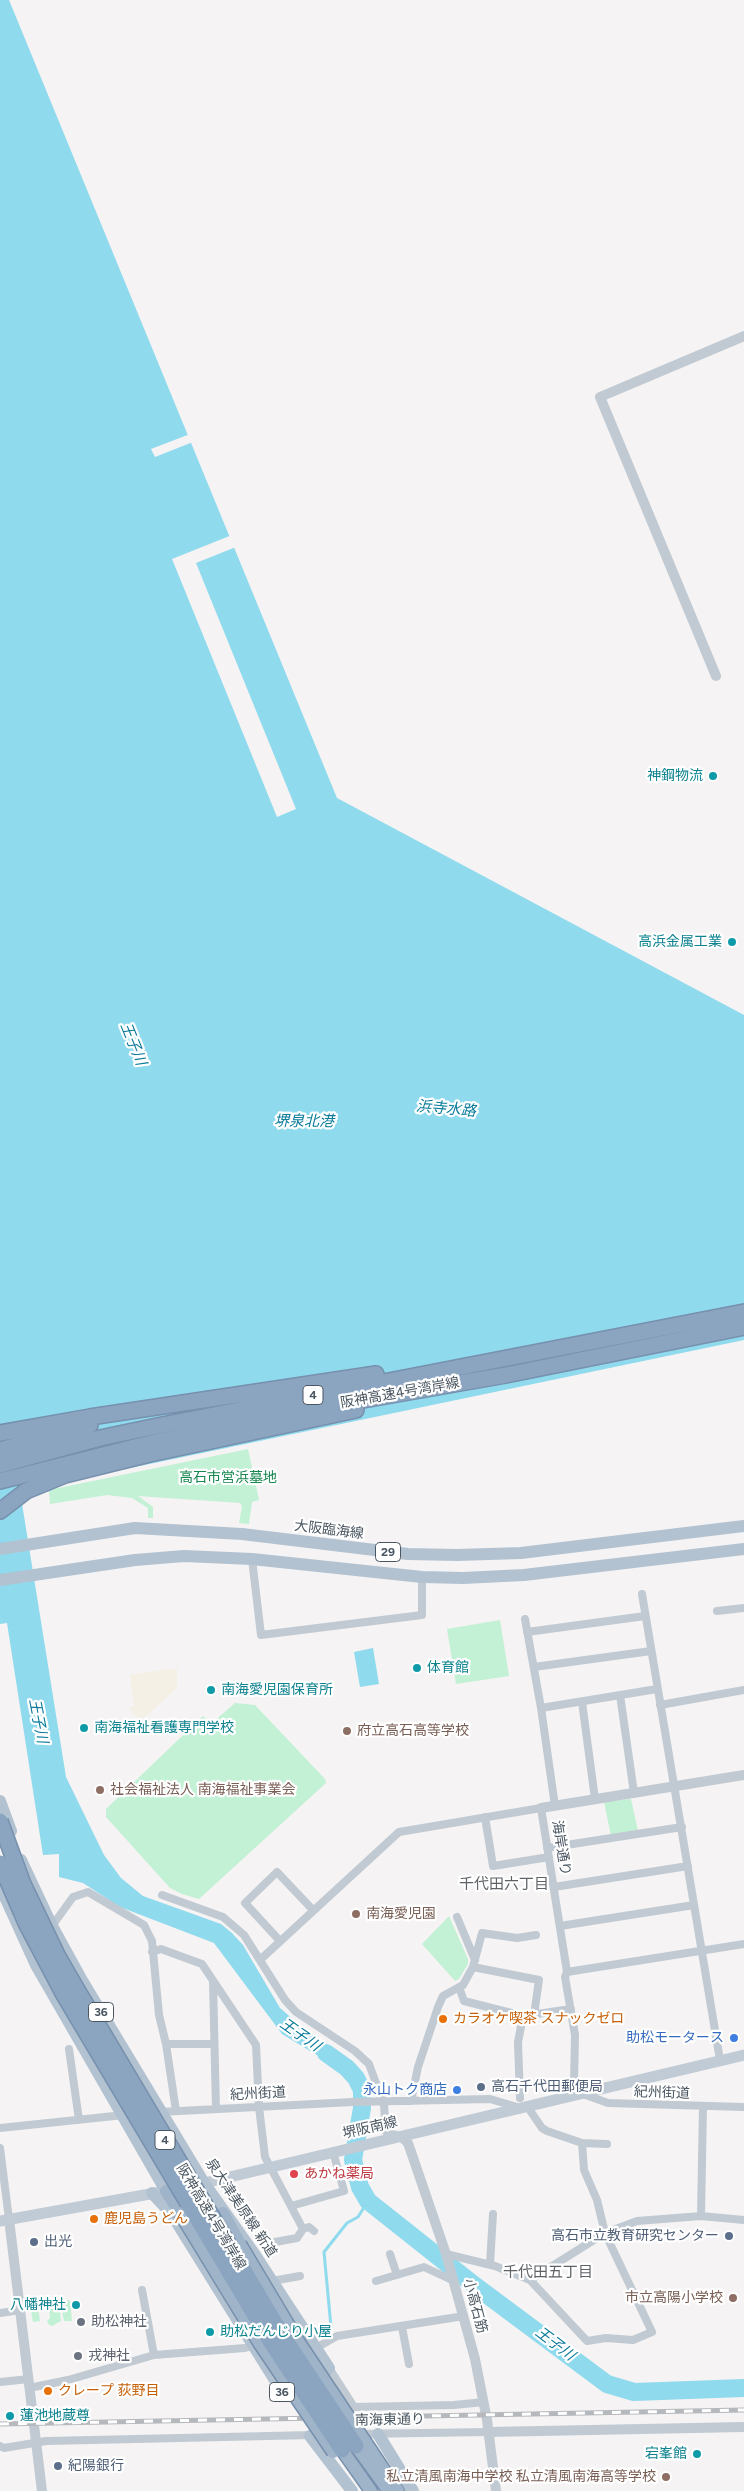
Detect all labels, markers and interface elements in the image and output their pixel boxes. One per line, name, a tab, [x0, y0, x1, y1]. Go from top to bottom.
place label: 神鋼物流	[647, 768, 703, 784]
marker: 神鋼物流	[707, 770, 719, 782]
place label: 高浜金属工業	[638, 934, 722, 950]
marker: 高浜金属工業	[726, 936, 738, 948]
water label: 王子川	[116, 1020, 150, 1068]
water label: 浜寺水路	[415, 1097, 477, 1121]
water label: 堺泉北港	[274, 1113, 334, 1131]
street label: 阪神高速4号湾岸線	[339, 1374, 461, 1412]
road number: 4	[303, 1386, 323, 1404]
park label: 高石市営浜墓地	[179, 1470, 277, 1486]
street label: 大阪臨海線	[293, 1517, 365, 1543]
road number: 29	[376, 1542, 400, 1561]
place label: 体育館	[427, 1660, 469, 1676]
marker: 体育館	[411, 1662, 423, 1674]
place label: 南海愛児園保育所	[221, 1682, 333, 1698]
marker: 南海愛児園保育所	[205, 1684, 217, 1696]
water label: 王子川	[25, 1697, 51, 1745]
place label: 南海福祉看護専門学校	[94, 1720, 234, 1736]
marker: 南海福祉看護専門学校	[78, 1722, 90, 1734]
place label: 府立高石高等学校	[357, 1723, 469, 1739]
marker: 府立高石高等学校	[341, 1725, 353, 1737]
place label: 社会福祉法人 南海福祉事業会	[110, 1782, 295, 1798]
marker: 社会福祉法人 南海福祉事業会	[94, 1784, 106, 1796]
street label: 海岸通り	[548, 1819, 574, 1877]
district label: 千代田六丁目	[459, 1876, 549, 1894]
place label: 南海愛児園	[366, 1906, 436, 1922]
marker: 南海愛児園	[350, 1908, 362, 1920]
road number: 36	[88, 2002, 114, 2021]
place label: カラオケ喫茶 スナックゼロ	[453, 2011, 624, 2027]
marker: カラオケ喫茶 スナックゼロ	[437, 2013, 449, 2025]
water label: 王子川	[276, 2015, 324, 2055]
place label: 助松モータース	[626, 2030, 724, 2046]
marker: 助松モータース	[728, 2032, 740, 2044]
place label: 高石千代田郵便局	[491, 2079, 603, 2095]
marker: 高石千代田郵便局	[475, 2081, 487, 2093]
place label: 永山トク商店	[363, 2082, 447, 2098]
street label: 紀州街道	[230, 2084, 286, 2104]
marker: 永山トク商店	[451, 2084, 463, 2096]
street label: 紀州街道	[634, 2084, 690, 2102]
street label: 堺阪南線	[341, 2114, 399, 2142]
road number: 4	[155, 2130, 175, 2150]
street label: 泉大津美原線 新道	[202, 2155, 280, 2261]
street label: 阪神高速4号湾岸線	[173, 2161, 249, 2273]
place label: あかね薬局	[304, 2166, 374, 2182]
marker: あかね薬局	[288, 2168, 300, 2180]
place label: 鹿児島うどん	[104, 2211, 188, 2227]
marker: 鹿児島うどん	[88, 2213, 100, 2225]
place label: 高石市立教育研究センター	[551, 2228, 719, 2244]
marker: 高石市立教育研究センター	[723, 2230, 735, 2242]
place label: 出光	[44, 2234, 72, 2250]
marker: 出光	[28, 2236, 40, 2248]
district label: 千代田五丁目	[503, 2264, 593, 2282]
street label: 小高石筋	[460, 2277, 490, 2335]
place label: 市立高陽小学校	[625, 2290, 723, 2306]
marker: 市立高陽小学校	[727, 2292, 739, 2304]
place label: 八幡神社	[10, 2297, 66, 2313]
marker: 八幡神社	[70, 2299, 82, 2311]
place label: 助松神社	[91, 2314, 147, 2330]
marker: 助松神社	[75, 2316, 87, 2328]
water label: 王子川	[532, 2323, 578, 2365]
place label: 助松だんじり小屋	[220, 2324, 332, 2340]
marker: 助松だんじり小屋	[204, 2326, 216, 2338]
place label: 戎神社	[88, 2348, 130, 2364]
marker: 戎神社	[72, 2350, 84, 2362]
road number: 36	[270, 2382, 294, 2402]
place label: クレープ 荻野目	[58, 2383, 159, 2399]
marker: クレープ 荻野目	[42, 2385, 54, 2397]
place label: 蓮池地蔵尊	[20, 2408, 90, 2424]
marker: 蓮池地蔵尊	[4, 2410, 16, 2422]
street label: 南海東通り	[355, 2411, 425, 2429]
place label: 宕峯館	[645, 2446, 687, 2462]
marker: 宕峯館	[691, 2448, 703, 2460]
place label: 紀陽銀行	[68, 2458, 124, 2474]
marker: 紀陽銀行	[52, 2460, 64, 2472]
place label: 私立清風南海中学校 私立清風南海高等学校	[387, 2469, 656, 2485]
marker: 私立清風南海中学校 私立清風南海高等学校	[660, 2471, 672, 2483]

